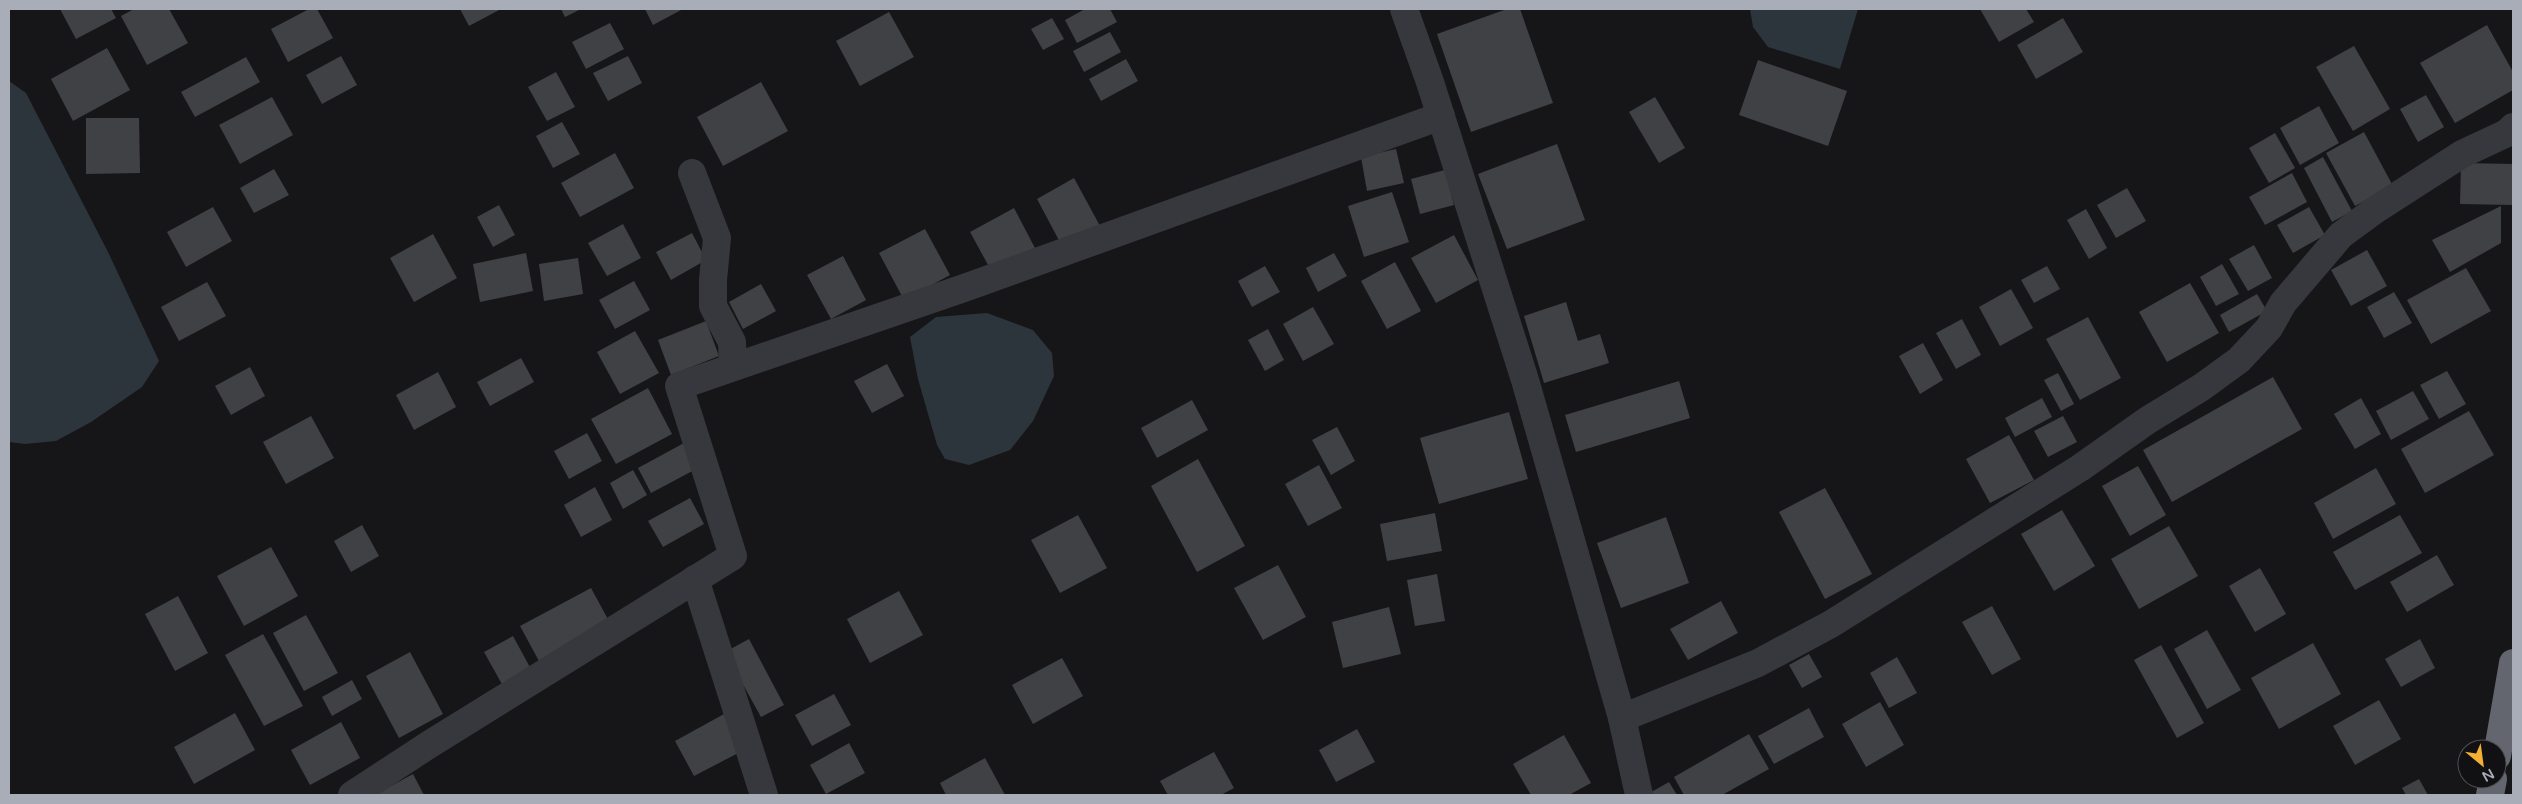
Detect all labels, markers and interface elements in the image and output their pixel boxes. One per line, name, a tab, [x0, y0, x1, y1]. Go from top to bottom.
north arrow	[2457, 739, 2507, 789]
text: N	[2479, 765, 2497, 785]

